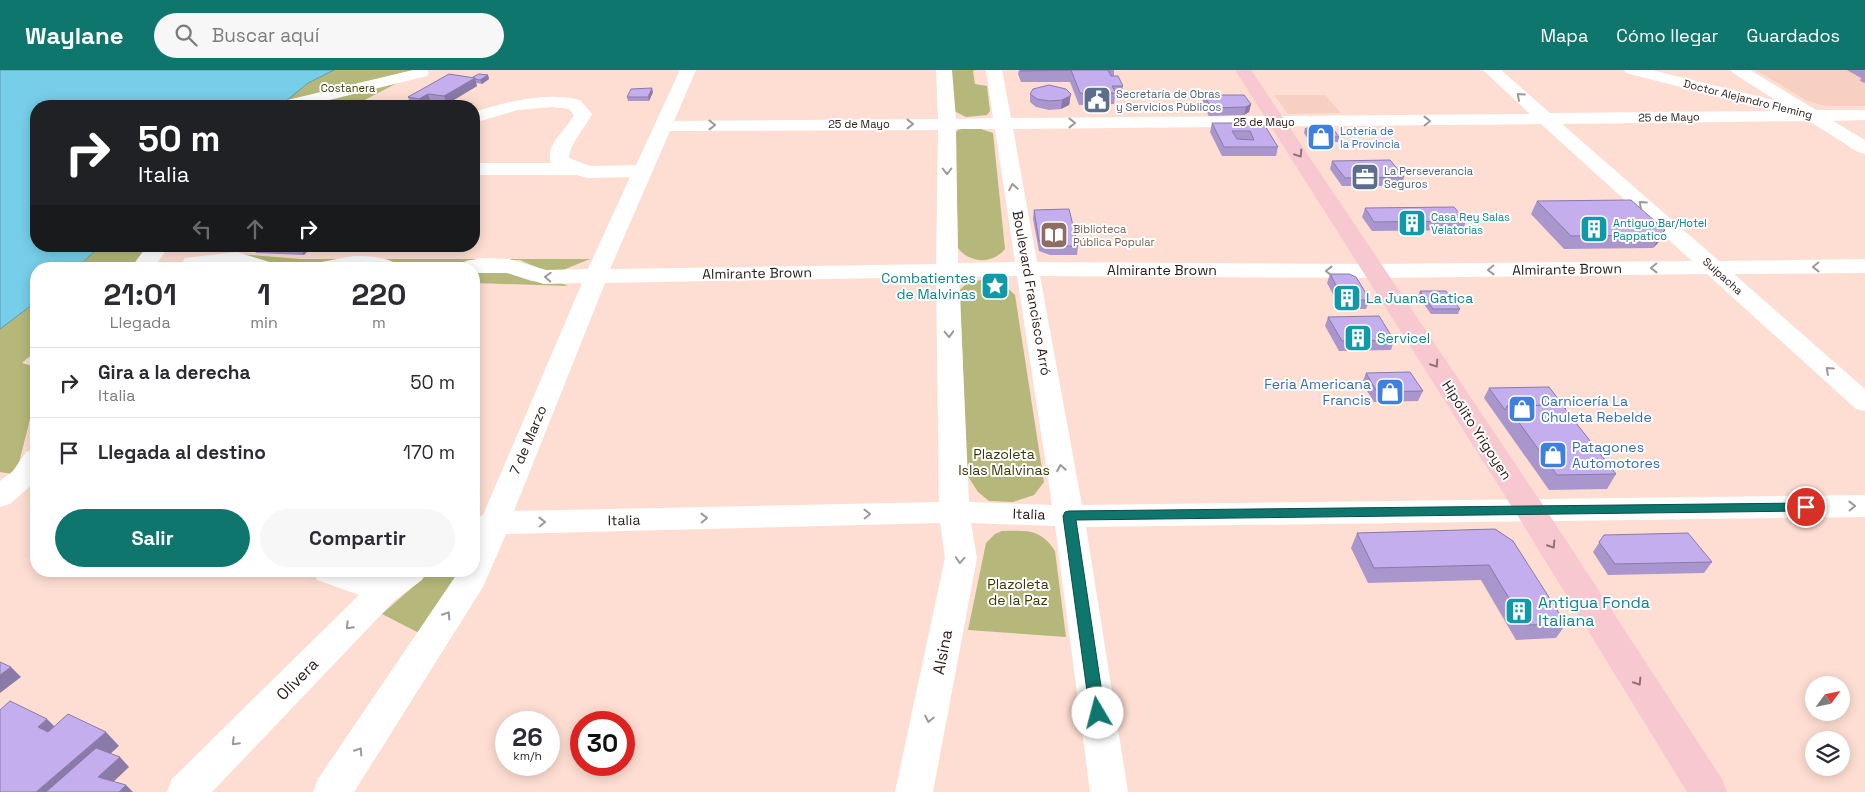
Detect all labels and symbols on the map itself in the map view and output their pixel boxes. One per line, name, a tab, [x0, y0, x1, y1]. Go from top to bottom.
street label: Doctor Alejandro Fleming	[1682, 76, 1814, 122]
park label: Costanera	[321, 81, 376, 95]
public building icon: Secretaría de Obras y Servicios Públicos	[1082, 85, 1112, 115]
place label: Secretaría de Obras y Servicios Públicos	[1116, 87, 1221, 114]
one-way arrow	[1517, 93, 1526, 102]
street label: 25 de Mayo	[1638, 109, 1700, 125]
street label: 25 de Mayo	[1233, 115, 1295, 129]
one-way arrow	[1424, 116, 1432, 126]
street label: 25 de Mayo	[828, 117, 890, 131]
one-way arrow	[1069, 118, 1077, 128]
one-way arrow	[906, 119, 914, 129]
one-way arrow	[709, 120, 717, 130]
shop icon: Lotería de la Provincia	[1306, 122, 1336, 152]
place label: Lotería de la Provincia	[1340, 124, 1401, 151]
one-way arrow	[1293, 148, 1302, 158]
office icon: La Perseverancia Seguros	[1350, 162, 1380, 192]
place label: La Perseverancia Seguros	[1384, 164, 1474, 191]
one-way arrow	[942, 168, 952, 175]
one-way arrow	[1009, 182, 1019, 191]
one-way arrow	[1638, 201, 1647, 210]
building icon: Casa Rey Salas Velatorias	[1397, 208, 1427, 238]
street label: Boulevard Francisco Arró	[1009, 209, 1055, 377]
place label: Casa Rey Salas Velatorias	[1431, 210, 1510, 237]
building icon: Antiguo Bar/Hotel Pappatico	[1579, 214, 1609, 244]
place label: Antiguo Bar/Hotel Pappatico	[1613, 216, 1707, 243]
library icon: Biblioteca Pública Popular	[1039, 220, 1069, 250]
place label: Biblioteca Pública Popular	[1073, 222, 1155, 249]
street label: Suipacha	[1700, 254, 1746, 298]
street label: Almirante Brown	[1512, 259, 1622, 279]
street label: Almirante Brown	[1107, 261, 1217, 279]
one-way arrow	[1812, 262, 1820, 272]
street label: Almirante Brown	[702, 263, 812, 283]
one-way arrow	[1650, 263, 1658, 273]
one-way arrow	[1487, 265, 1495, 275]
one-way arrow	[1325, 266, 1332, 276]
place label: Combatientes de Malvinas	[881, 269, 976, 303]
one-way arrow	[543, 271, 551, 282]
place icon: Combatientes de Malvinas	[980, 271, 1010, 301]
building icon: La Juana Gatica	[1332, 283, 1362, 313]
place label: La Juana Gatica	[1366, 289, 1473, 307]
building icon: Servicel	[1343, 323, 1373, 353]
place label: Servicel	[1377, 329, 1430, 347]
one-way arrow	[943, 330, 954, 338]
one-way arrow	[1429, 358, 1438, 368]
one-way arrow	[1825, 367, 1834, 376]
place label: Feria Americana Francis	[1264, 375, 1371, 409]
shop icon: Feria Americana Francis	[1375, 377, 1405, 407]
street label: Hipólito Yrigoyen	[1438, 377, 1516, 483]
place label: Carnicería La Chuleta Rebelde	[1541, 392, 1652, 426]
shop icon: Carnicería La Chuleta Rebelde	[1507, 394, 1537, 424]
street label: 7 de Marzo	[505, 403, 551, 477]
place label: Patagones Automotores	[1572, 438, 1660, 472]
shop icon: Patagones Automotores	[1538, 440, 1568, 470]
park label: Plazoleta Islas Malvinas	[958, 445, 1050, 479]
one-way arrow	[1057, 463, 1067, 472]
pin	[1785, 486, 1827, 528]
one-way arrow	[1848, 501, 1856, 512]
street label: Italia	[1012, 504, 1046, 524]
one-way arrow	[863, 509, 871, 519]
street label: Italia	[607, 511, 641, 529]
one-way arrow	[700, 513, 708, 523]
one-way arrow	[538, 517, 546, 527]
one-way arrow	[1545, 539, 1555, 548]
one-way arrow	[954, 557, 965, 565]
park label: Plazoleta de la Paz	[987, 575, 1049, 609]
place label: Antigua Fonda Italiana	[1538, 592, 1650, 631]
building icon: Antigua Fonda Italiana	[1504, 596, 1534, 626]
one-way arrow	[441, 611, 451, 620]
one-way arrow	[346, 620, 355, 629]
street label: Alsina	[928, 628, 957, 676]
street label: Olivera	[272, 654, 323, 705]
north arrow	[1805, 676, 1850, 721]
one-way arrow	[1632, 677, 1642, 686]
position arrow	[1071, 686, 1123, 738]
speed limit sign: 30	[570, 711, 635, 776]
one-way arrow	[924, 715, 934, 724]
one-way arrow	[232, 736, 241, 745]
one-way arrow	[353, 747, 362, 757]

